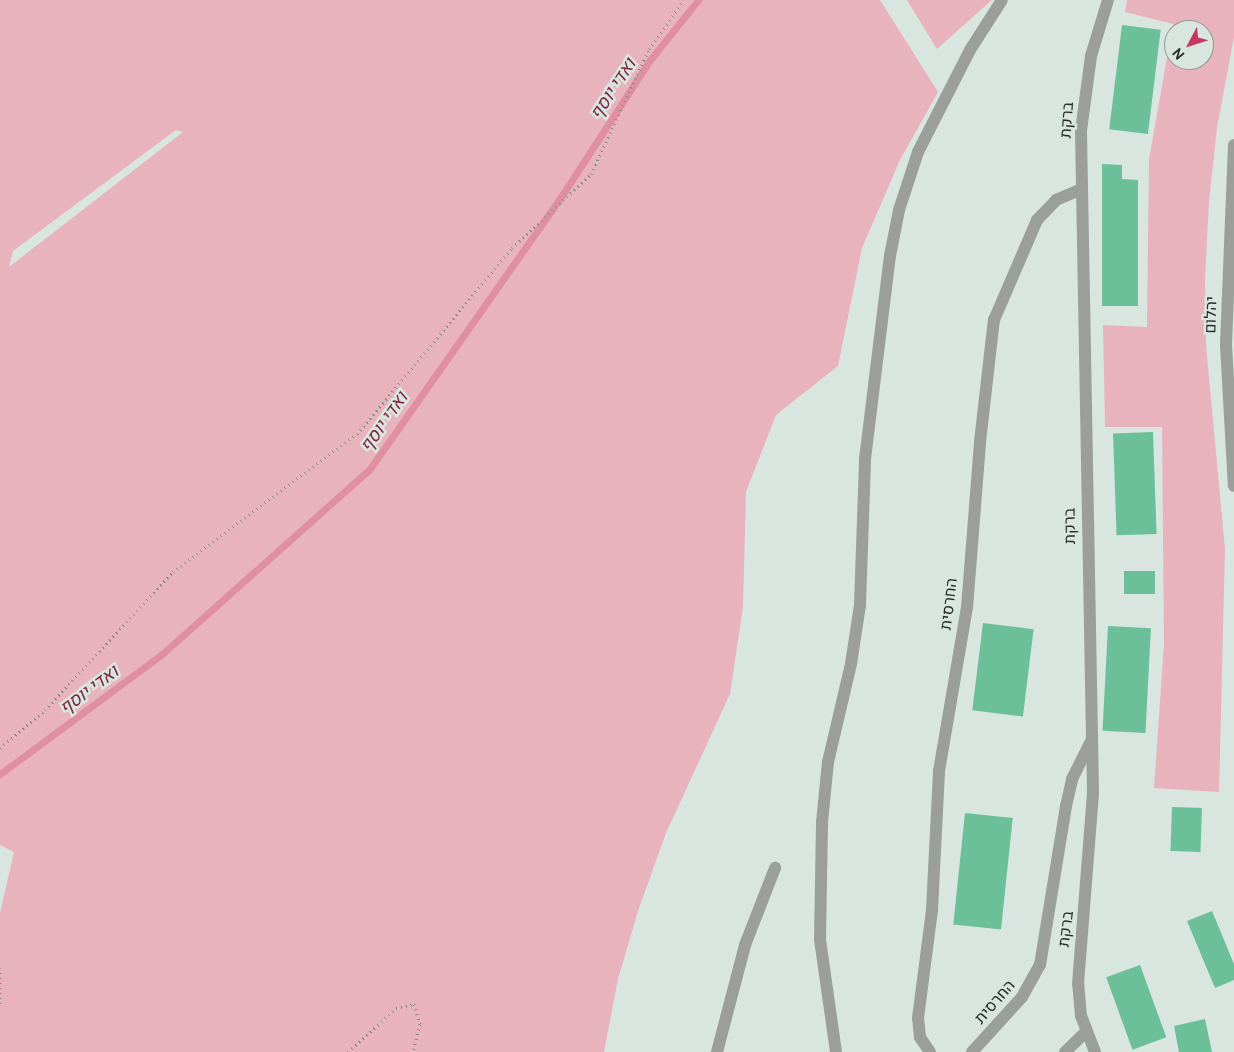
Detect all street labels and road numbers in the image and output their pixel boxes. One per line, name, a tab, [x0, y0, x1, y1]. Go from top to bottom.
street label: ברקת	[1056, 101, 1078, 139]
street label: יהלום	[1201, 296, 1221, 334]
street label: ברקת	[1060, 508, 1080, 544]
street label: החרסית	[936, 577, 962, 631]
street label: ברקת	[1054, 910, 1078, 948]
street label: החרסית	[971, 976, 1019, 1028]

